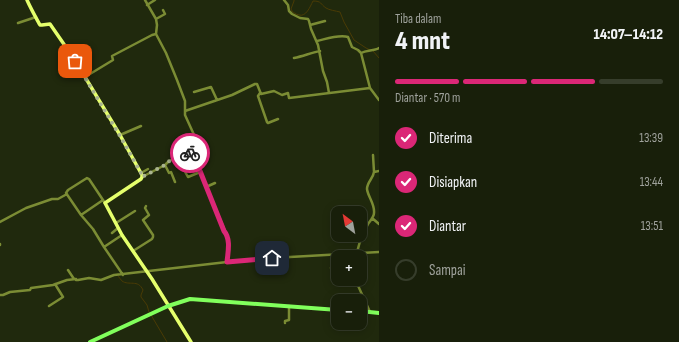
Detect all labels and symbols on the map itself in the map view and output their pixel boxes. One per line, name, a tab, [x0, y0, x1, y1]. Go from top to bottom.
pin	[58, 44, 92, 78]
courier	[170, 133, 210, 173]
north arrow	[331, 206, 367, 242]
pin	[255, 241, 289, 275]

